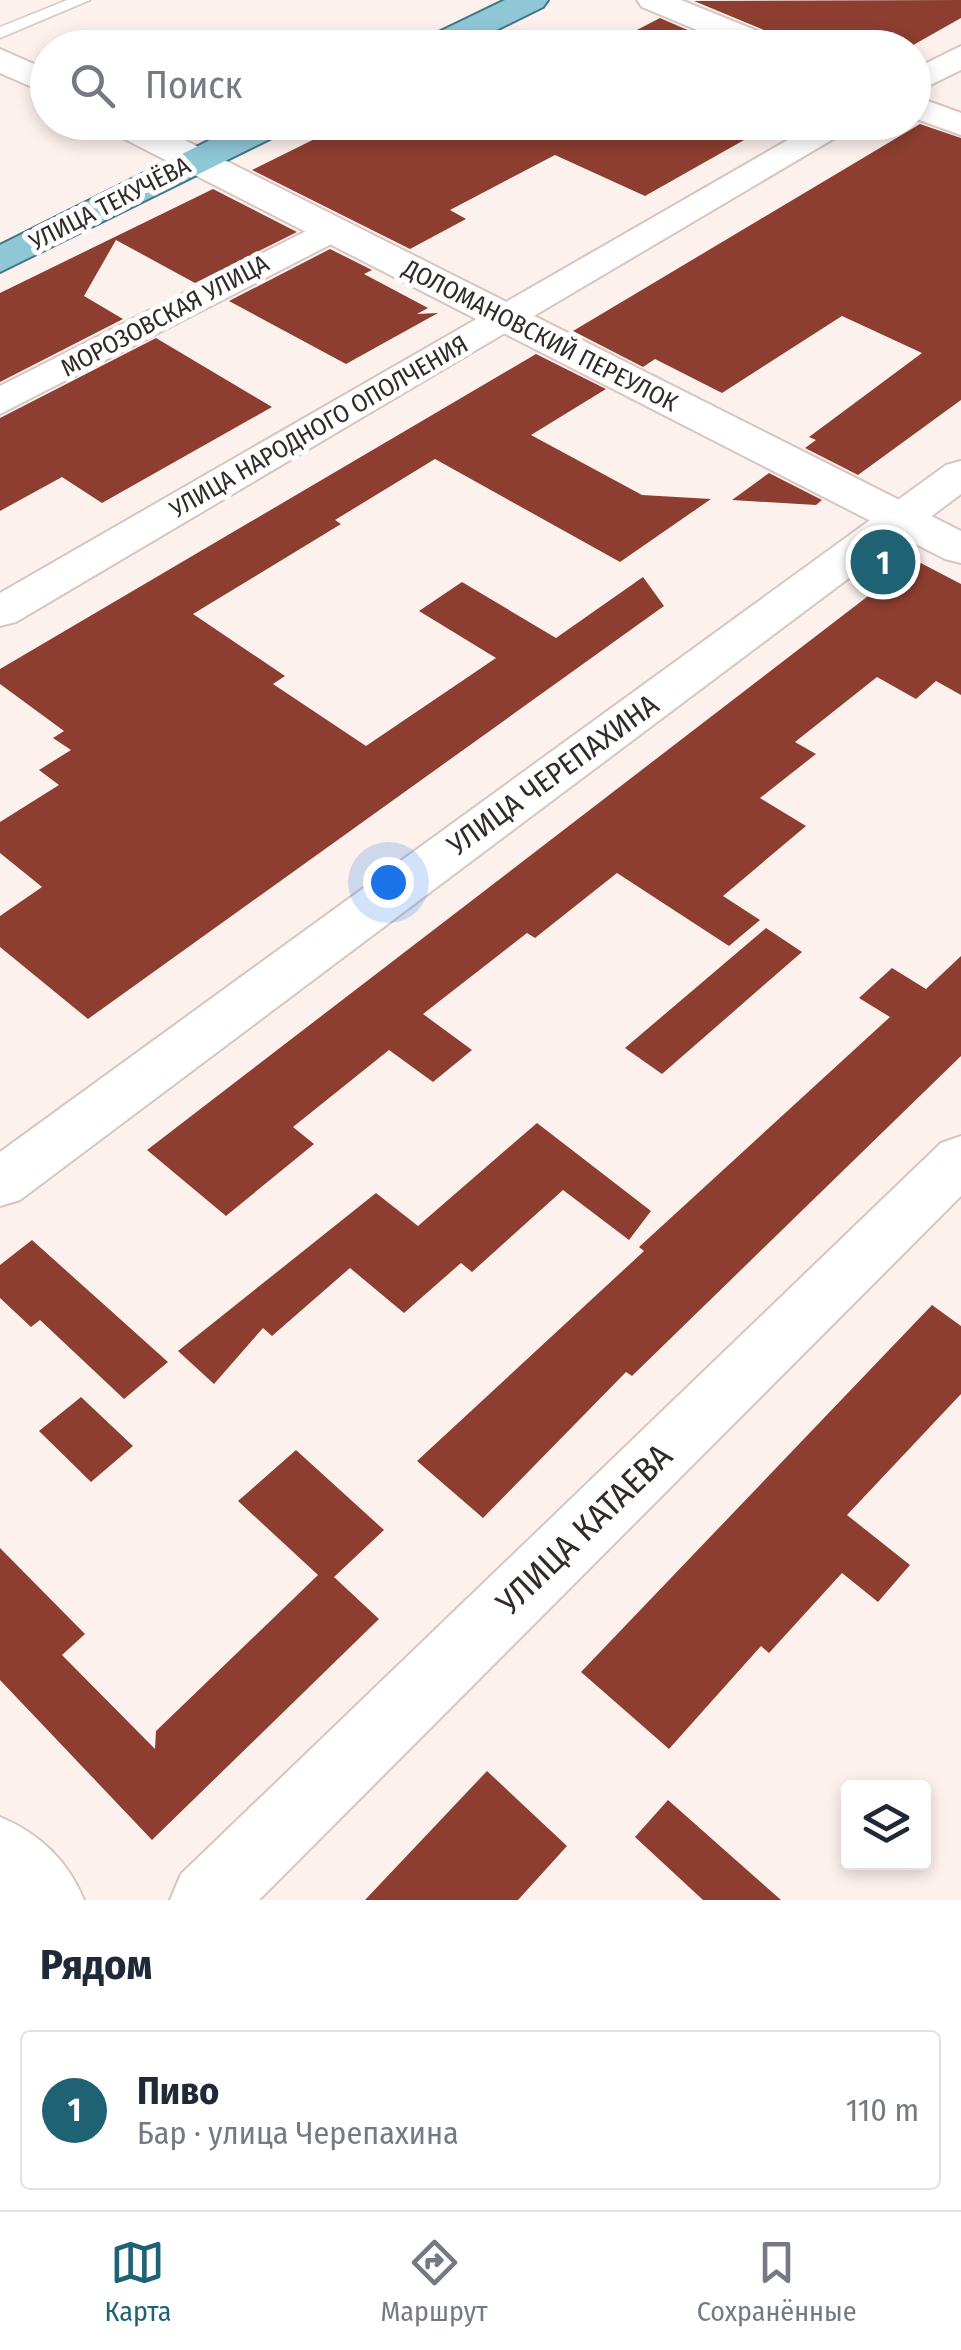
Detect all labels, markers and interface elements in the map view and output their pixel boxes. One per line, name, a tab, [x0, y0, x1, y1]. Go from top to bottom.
search box	[30, 30, 931, 140]
icon: search	[65, 58, 120, 113]
text: Поиск	[145, 62, 242, 108]
street label: УЛИЦА ТЕКУЧЁВА	[24, 151, 195, 258]
street label: МОРОЗОВСКАЯ УЛИЦА	[56, 248, 274, 384]
street label: ДОЛОМАНОВСКИЙ ПЕРЕУЛОК	[397, 252, 683, 419]
street label: УЛИЦА НАРОДНОГО ОПОЛЧЕНИЯ	[164, 329, 473, 525]
pin: 1	[850, 524, 916, 600]
street label: УЛИЦА ЧЕРЕПАХИНА	[440, 686, 666, 864]
your location	[363, 857, 414, 908]
street label: УЛИЦА КАТАЕВА	[487, 1434, 681, 1624]
map controls	[841, 1780, 931, 1870]
button: layers	[841, 1780, 931, 1870]
text: Рядом	[40, 1940, 152, 1990]
text: Пиво	[137, 2068, 219, 2114]
text: 1	[68, 2091, 81, 2129]
text: 110 m	[846, 2091, 919, 2129]
text: Бар · улица Черепахина	[137, 2114, 459, 2152]
tab: Карта	[105, 2235, 171, 2328]
tab: Маршрут	[380, 2235, 488, 2328]
tab: Сохранённые	[697, 2235, 856, 2328]

